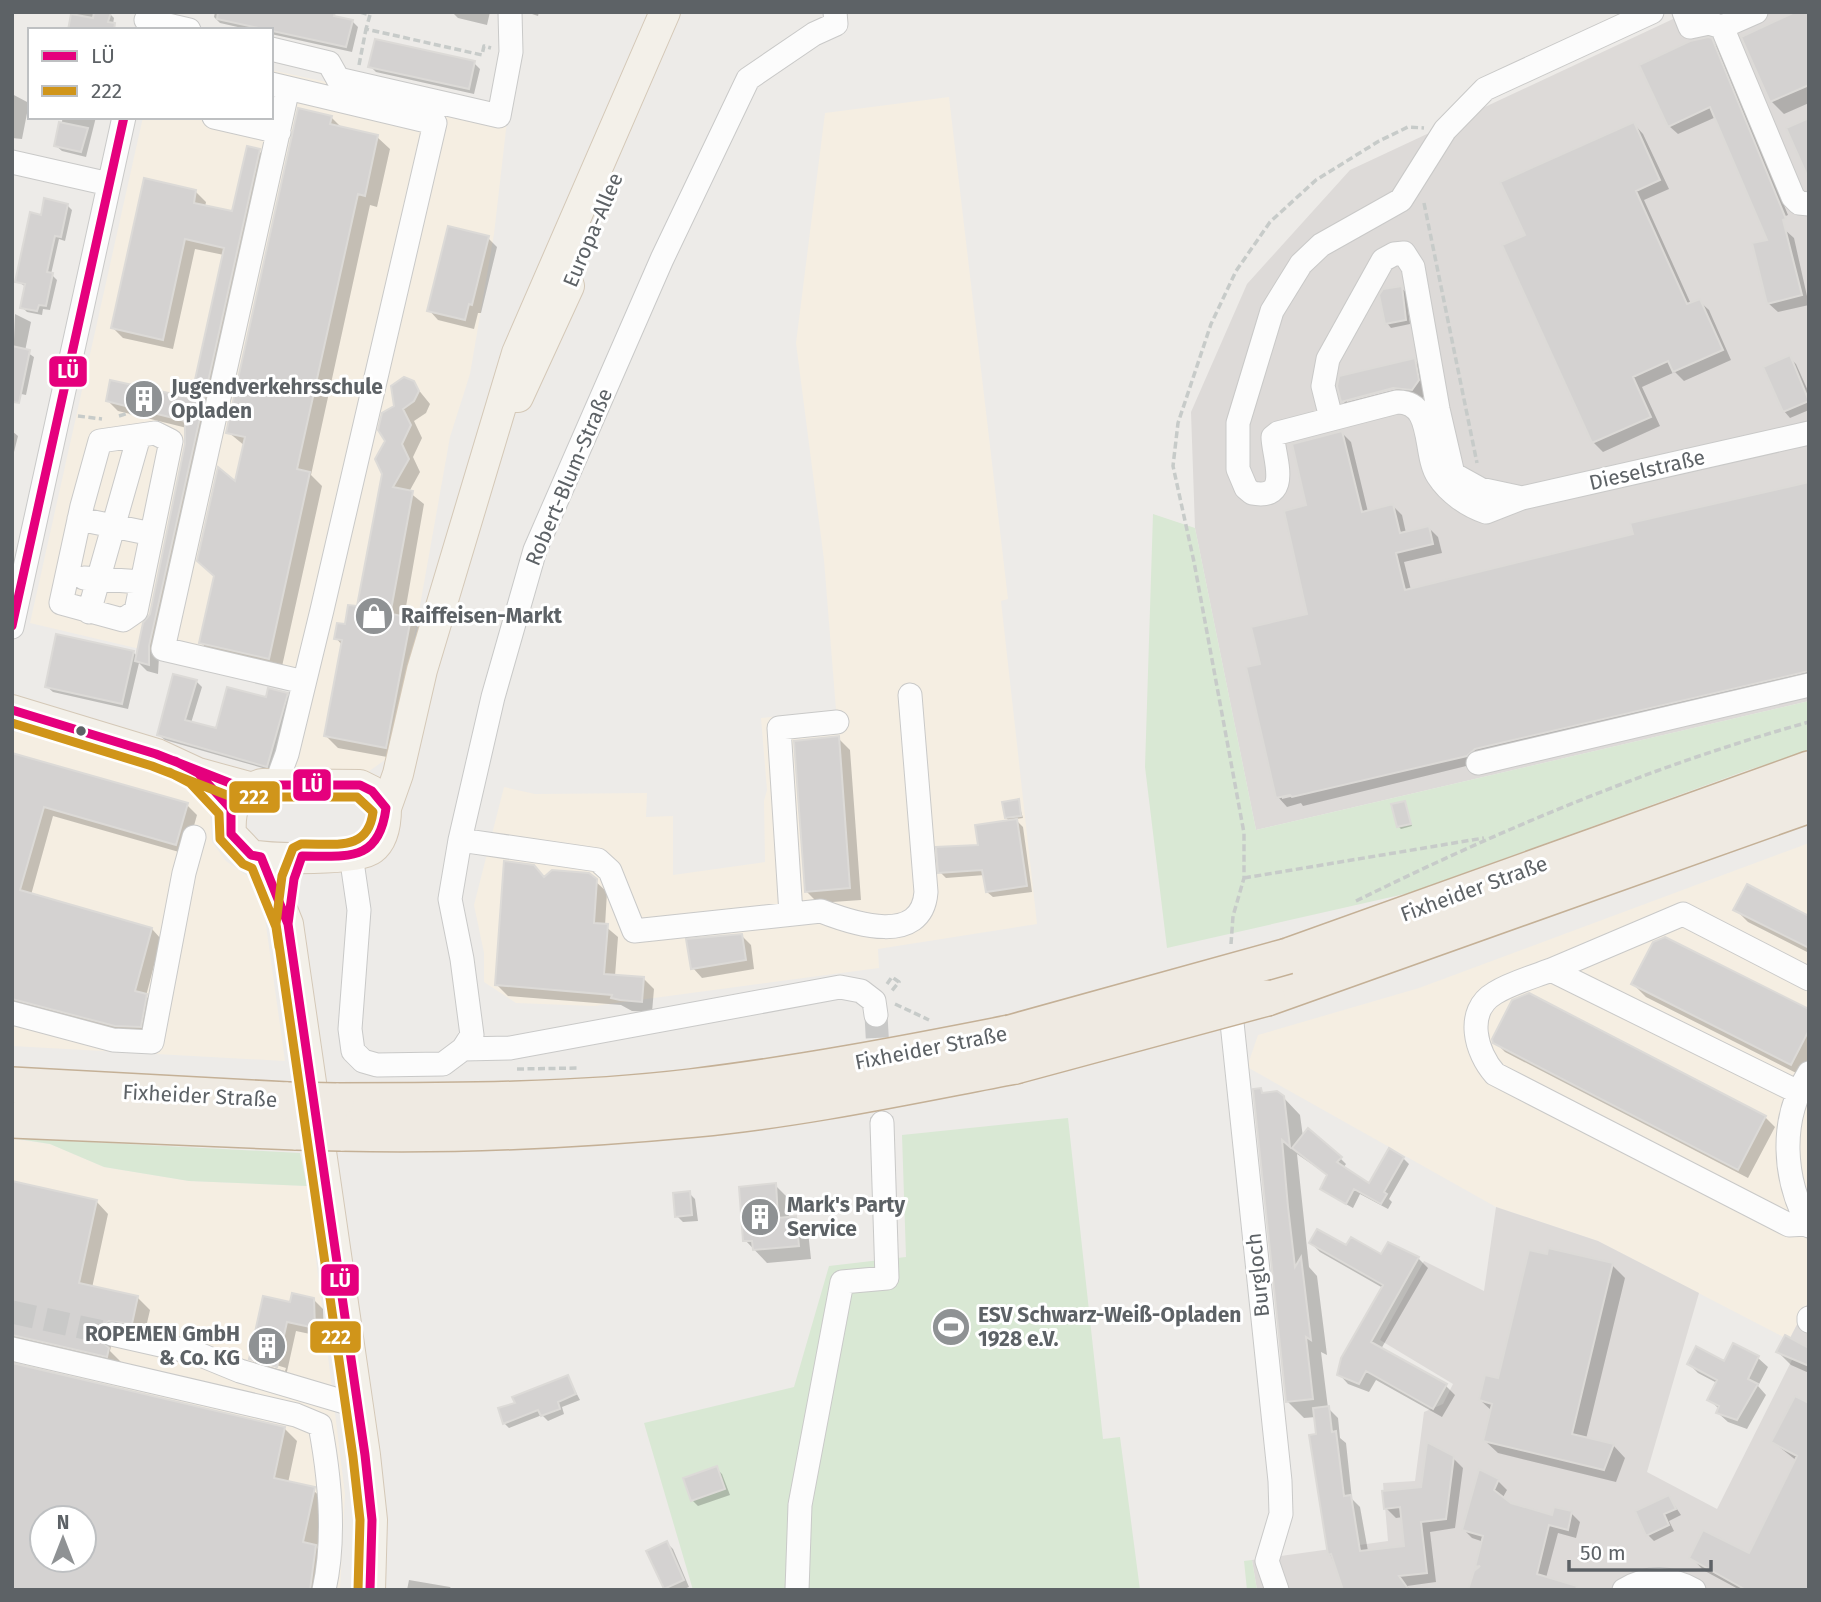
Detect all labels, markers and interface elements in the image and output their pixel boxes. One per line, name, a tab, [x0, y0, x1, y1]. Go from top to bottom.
legend	[28, 28, 273, 119]
text: LÜ	[91, 43, 115, 69]
text: 222	[91, 78, 122, 104]
street label: Europa-Allee	[557, 169, 629, 291]
line badge: LÜ	[48, 355, 88, 388]
text: LÜ	[57, 359, 79, 383]
place label: Jugendverkehrsschule Opladen	[170, 374, 383, 424]
building icon: Jugendverkehrsschule Opladen	[123, 378, 165, 420]
street label: Robert-Blum-Straße	[520, 384, 618, 570]
street label: Dieselstraße	[1586, 444, 1708, 496]
shop icon: Raiffeisen-Markt	[353, 595, 395, 637]
place label: Raiffeisen-Markt	[401, 603, 563, 629]
unlabelled marker	[74, 724, 88, 738]
line badge: LÜ	[292, 768, 332, 802]
text: LÜ	[301, 773, 323, 797]
line badge: 222	[228, 780, 281, 814]
text: 222	[239, 786, 269, 809]
street label: Fixheider Straße	[1397, 850, 1551, 928]
street label: Fixheider Straße	[853, 1020, 1009, 1076]
street label: Fixheider Straße	[122, 1079, 278, 1113]
place label: Mark's Party Service	[787, 1192, 905, 1242]
building icon: Mark's Party Service	[739, 1196, 781, 1238]
street label: Burgloch	[1241, 1232, 1275, 1318]
line badge: LÜ	[320, 1263, 360, 1297]
text: LÜ	[329, 1268, 351, 1292]
place label: ESV Schwarz-Weiß-Opladen 1928 e.V.	[978, 1302, 1241, 1352]
sports icon: ESV Schwarz-Weiß-Opladen 1928 e.V.	[930, 1306, 972, 1348]
line badge: 222	[309, 1320, 362, 1354]
place label: ROPEMEN GmbH & Co. KG	[85, 1321, 240, 1371]
building icon: ROPEMEN GmbH & Co. KG	[246, 1325, 288, 1367]
text: 222	[321, 1326, 351, 1349]
north arrow	[28, 1504, 98, 1574]
text: N	[57, 1511, 69, 1534]
scale bar	[1569, 1528, 1711, 1572]
text: 50 m	[1580, 1540, 1626, 1566]

